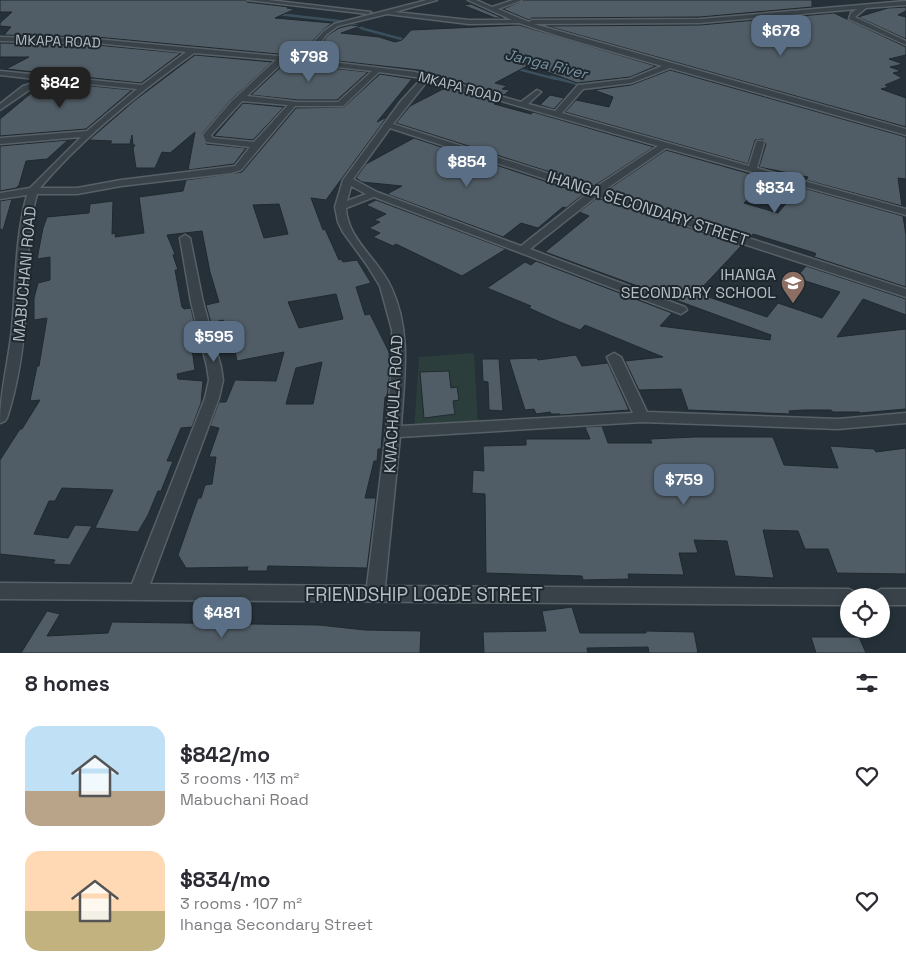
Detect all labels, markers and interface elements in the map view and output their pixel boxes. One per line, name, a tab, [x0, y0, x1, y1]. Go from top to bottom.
pin: $678	[751, 15, 811, 57]
text: $678	[762, 20, 800, 41]
street label: MKAPA ROAD	[15, 31, 101, 51]
pin: $798	[279, 41, 339, 83]
water label: Janga River	[503, 44, 590, 83]
text: $798	[290, 46, 328, 67]
pin: $842	[30, 66, 90, 109]
street label: MKAPA ROAD	[416, 67, 504, 107]
text: $842	[41, 72, 79, 93]
pin: $854	[437, 146, 497, 188]
text: $854	[447, 151, 487, 172]
street label: IHANGA SECONDARY STREET	[545, 166, 751, 251]
pin: $834	[745, 172, 805, 214]
text: $834	[755, 177, 795, 198]
street label: MABUCHANI ROAD	[8, 205, 41, 343]
place label: IHANGA SECONDARY SCHOOL	[621, 264, 776, 303]
school or university icon: IHANGA SECONDARY SCHOOL	[780, 270, 806, 304]
pin: $595	[184, 320, 244, 363]
text: $595	[195, 326, 233, 347]
street label: KWACHAULA ROAD	[379, 334, 408, 474]
pin: $759	[654, 464, 714, 506]
text: $759	[665, 469, 703, 490]
street label: FRIENDSHIP LOGDE STREET	[305, 582, 543, 607]
map controls	[840, 588, 890, 638]
button: locate	[840, 588, 890, 638]
pin: $481	[192, 596, 252, 639]
text: $481	[204, 602, 240, 623]
icon: filters	[853, 669, 881, 697]
text: 8 homes	[25, 670, 110, 697]
text: $842/mo	[180, 741, 270, 768]
icon: home	[65, 746, 125, 806]
icon: heart	[853, 762, 881, 790]
text: 3 rooms · 113 m²	[180, 768, 299, 789]
text: Mabuchani Road	[180, 789, 309, 810]
text: $834/mo	[180, 866, 270, 893]
icon: home	[65, 871, 125, 931]
icon: heart	[853, 887, 881, 915]
text: 3 rooms · 107 m²	[180, 893, 302, 914]
text: Ihanga Secondary Street	[180, 914, 373, 935]

